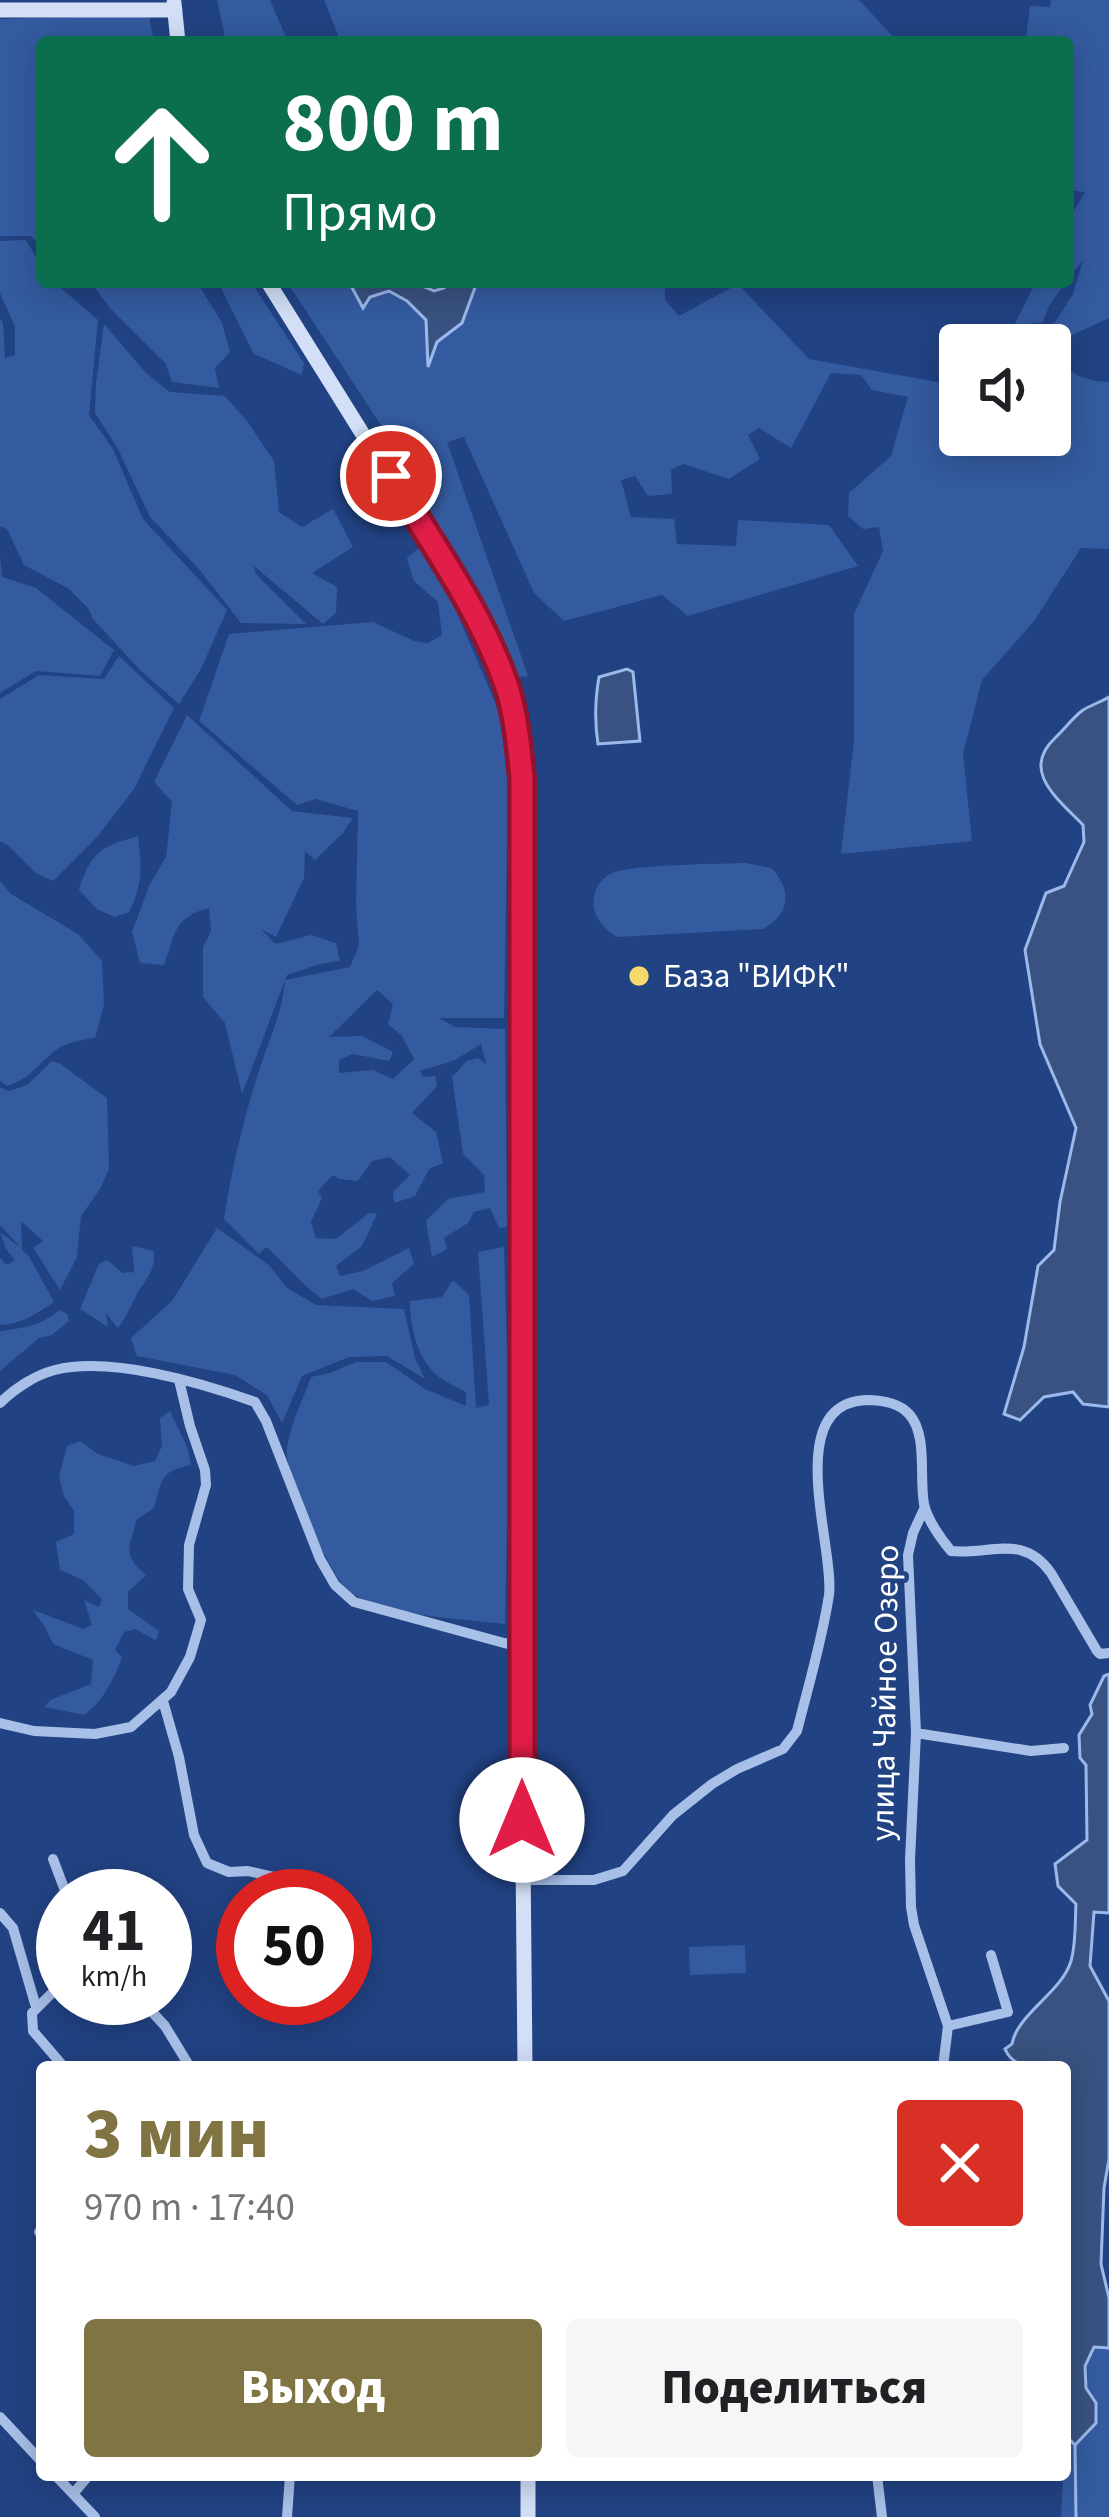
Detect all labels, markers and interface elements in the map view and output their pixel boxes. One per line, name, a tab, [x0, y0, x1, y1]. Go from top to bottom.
text: 800 m	[282, 64, 504, 184]
icon: ahead	[84, 84, 240, 240]
text: Прямо	[282, 175, 438, 252]
map controls	[939, 324, 1071, 456]
button: sound	[939, 324, 1071, 456]
pin	[340, 425, 442, 527]
icon: arrive	[358, 443, 424, 509]
place label: База "ВИФК"	[663, 953, 850, 1000]
marker: База "ВИФК"	[626, 963, 652, 989]
street label: улица Чайное Озеро	[859, 1544, 911, 1842]
position arrow	[459, 1757, 585, 1883]
speed limit sign: 50	[216, 1869, 372, 2025]
text: 41	[82, 1889, 146, 1974]
text: km/h	[81, 1955, 147, 1998]
text: 3 мин	[84, 2083, 269, 2186]
button: close	[897, 2100, 1023, 2226]
text: 970 m · 17:40	[84, 2180, 295, 2236]
button: Выход	[84, 2319, 542, 2457]
button: Поделиться	[566, 2319, 1023, 2457]

